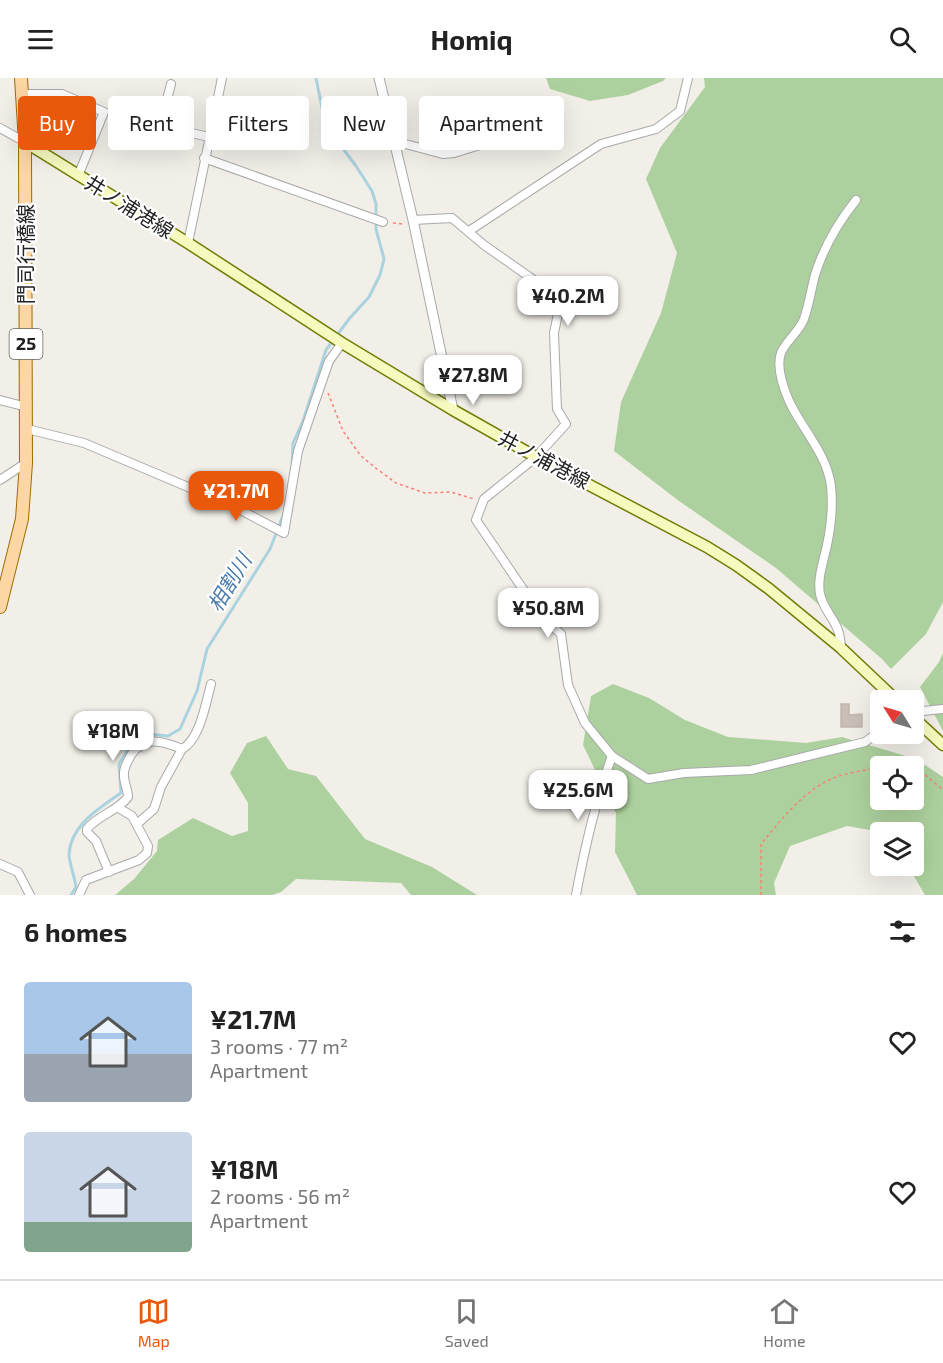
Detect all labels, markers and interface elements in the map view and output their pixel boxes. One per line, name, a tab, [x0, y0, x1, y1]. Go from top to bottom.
icon: menu	[24, 23, 57, 56]
text: Homiq	[431, 23, 512, 55]
icon: search	[886, 23, 919, 56]
chip: Buy	[18, 96, 96, 150]
chip: Rent	[108, 96, 194, 150]
chip: Filters	[206, 96, 309, 150]
chip: New	[321, 96, 407, 150]
chip: Apartment	[419, 96, 564, 150]
street label: 井ノ浦港線	[81, 169, 178, 243]
street label: 門司行橋線	[13, 204, 37, 304]
pin: ¥40.2M	[519, 276, 617, 327]
text: ¥40.2M	[531, 283, 605, 307]
road number: 25	[9, 329, 42, 359]
pin: ¥27.8M	[424, 355, 522, 406]
text: ¥27.8M	[438, 362, 508, 386]
street label: 井ノ浦港線	[495, 425, 594, 493]
pin: ¥21.7M	[187, 471, 285, 522]
text: ¥21.7M	[203, 478, 269, 502]
water label: 相割川	[202, 547, 257, 616]
pin: ¥50.8M	[499, 588, 597, 639]
text: ¥50.8M	[512, 595, 584, 619]
north arrow	[870, 690, 924, 744]
map controls	[870, 690, 924, 876]
pin: ¥18M	[77, 711, 149, 762]
text: ¥18M	[87, 718, 139, 742]
button: locate	[870, 756, 924, 810]
pin: ¥25.6M	[529, 770, 627, 821]
text: ¥25.6M	[543, 777, 613, 801]
button: layers	[870, 822, 924, 876]
icon: filters	[886, 915, 919, 948]
text: 6 homes	[24, 916, 127, 947]
text: ¥21.7M	[210, 1003, 297, 1034]
icon: home	[72, 1006, 144, 1078]
icon: heart	[886, 1026, 919, 1059]
text: 3 rooms · 77 m²	[210, 1034, 348, 1058]
text: Apartment	[210, 1058, 308, 1082]
text: ¥18M	[210, 1153, 278, 1184]
icon: home	[72, 1156, 144, 1228]
icon: heart	[886, 1176, 919, 1209]
text: 2 rooms · 56 m²	[210, 1184, 350, 1208]
text: Apartment	[210, 1208, 308, 1232]
tab: Map	[137, 1295, 170, 1350]
tab: Saved	[445, 1295, 489, 1350]
tab: Home	[763, 1295, 806, 1350]

